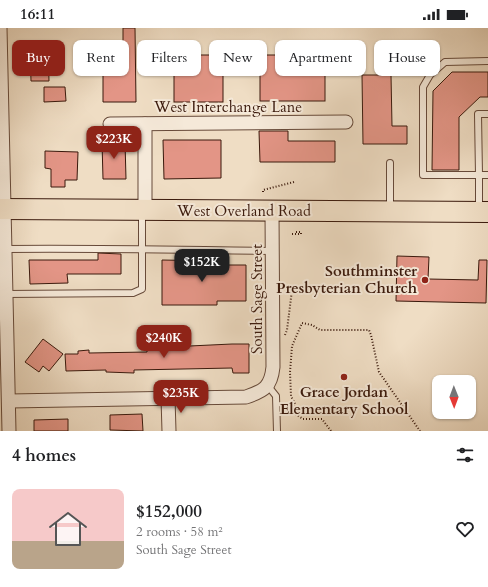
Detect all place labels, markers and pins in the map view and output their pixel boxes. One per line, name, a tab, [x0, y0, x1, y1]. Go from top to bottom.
pin: $223K	[86, 126, 142, 160]
pin: $152K	[174, 249, 230, 283]
place label: Southminster Presbyterian Church	[276, 261, 418, 298]
marker: Southminster Presbyterian Church	[420, 275, 430, 285]
pin: $240K	[136, 325, 192, 359]
marker: Grace Jordan Elementary School	[339, 372, 349, 382]
pin: $235K	[153, 380, 209, 414]
place label: Grace Jordan Elementary School	[280, 382, 409, 419]

